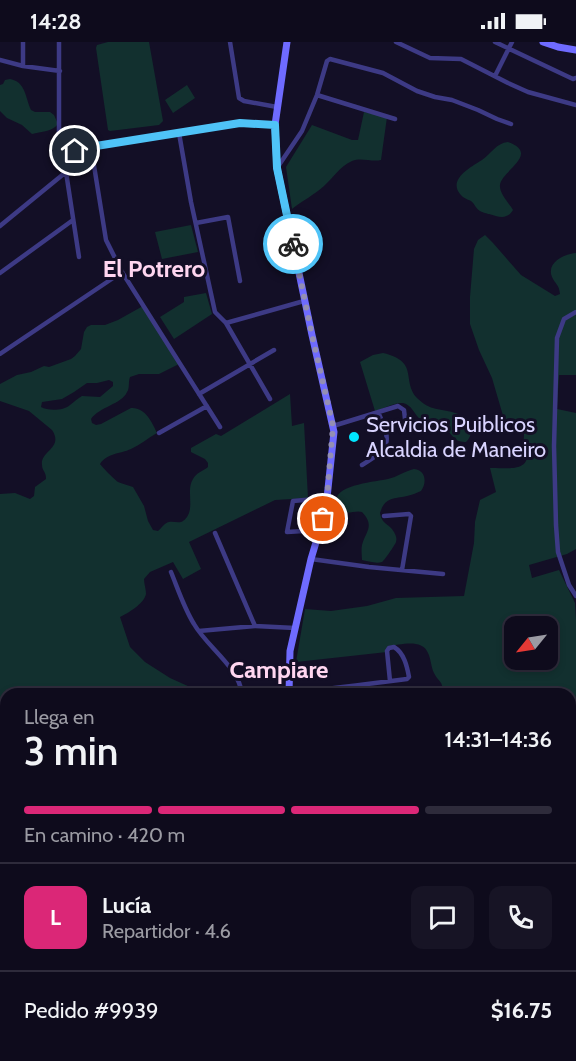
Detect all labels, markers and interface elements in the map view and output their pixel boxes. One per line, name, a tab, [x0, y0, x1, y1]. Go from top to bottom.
text: 14:28	[30, 8, 82, 35]
pin	[49, 125, 100, 176]
icon: home	[58, 134, 91, 167]
courier	[263, 214, 323, 274]
icon: bike	[277, 228, 310, 261]
district label: El Potrero	[103, 254, 206, 283]
place label: Servicios Puiblicos Alcaldia de Maneiro	[366, 411, 546, 463]
marker: Servicios Puiblicos Alcaldia de Maneiro	[347, 430, 361, 444]
pin	[297, 493, 348, 544]
icon: bag	[306, 502, 339, 535]
north arrow	[504, 616, 558, 670]
map controls	[504, 616, 558, 670]
district label: Campiare	[230, 655, 328, 684]
text: Llega en	[24, 705, 94, 729]
text: 14:31–14:36	[445, 726, 552, 753]
text: 3 min	[24, 727, 118, 775]
text: En camino · 420 m	[24, 823, 185, 847]
button: chat	[411, 886, 474, 949]
button: phone	[489, 886, 552, 949]
text: Lucía	[102, 892, 151, 919]
text: L	[50, 904, 61, 931]
text: Repartidor · 4.6	[102, 919, 231, 943]
text: Pedido #9939	[24, 997, 159, 1024]
text: $16.75	[491, 997, 552, 1024]

